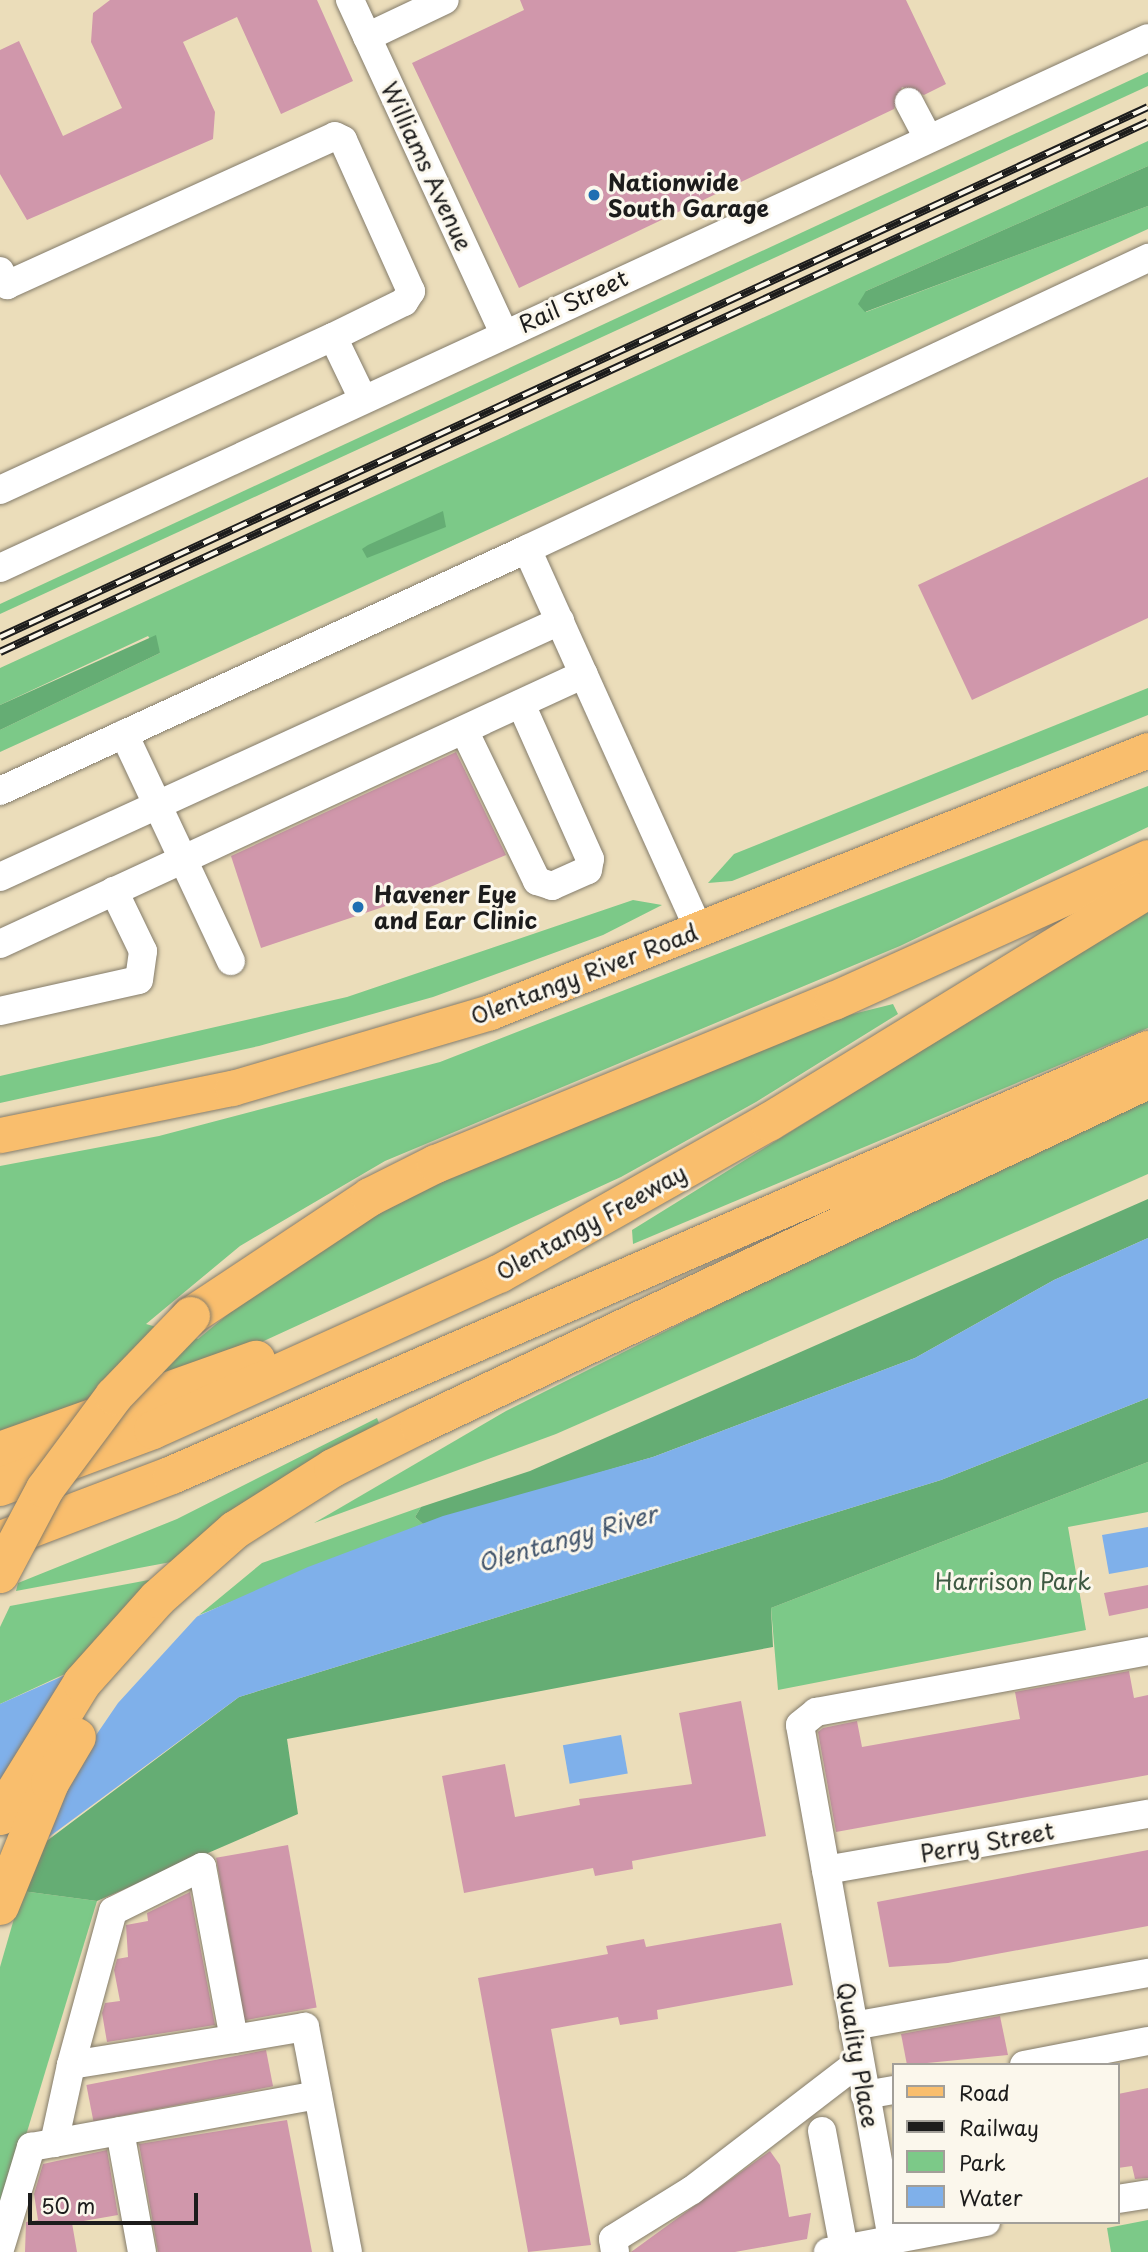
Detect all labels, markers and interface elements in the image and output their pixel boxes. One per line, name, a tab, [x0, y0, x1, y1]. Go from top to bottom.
street label: Williams Avenue	[376, 78, 478, 254]
place label: Nationwide South Garage	[608, 168, 770, 222]
marker: Nationwide South Garage	[586, 187, 602, 203]
street label: Rail Street	[513, 263, 633, 339]
place label: Havener Eye and Ear Clinic	[374, 880, 539, 934]
marker: Havener Eye and Ear Clinic	[348, 897, 368, 917]
street label: Olentangy River Road	[466, 918, 702, 1030]
street label: Olentangy Freeway	[490, 1158, 692, 1286]
water label: Olentangy River	[473, 1498, 661, 1578]
park label: Harrison Park	[935, 1567, 1091, 1595]
street label: Perry Street	[918, 1817, 1056, 1867]
street label: Quality Place	[832, 1980, 884, 2130]
legend	[892, 2063, 1120, 2224]
text: Road	[959, 2076, 1010, 2108]
text: Railway	[959, 2111, 1039, 2143]
text: Park	[959, 2146, 1006, 2178]
scale bar	[32, 2178, 201, 2222]
text: Water	[959, 2181, 1022, 2213]
text: 50 m	[41, 2189, 95, 2221]

